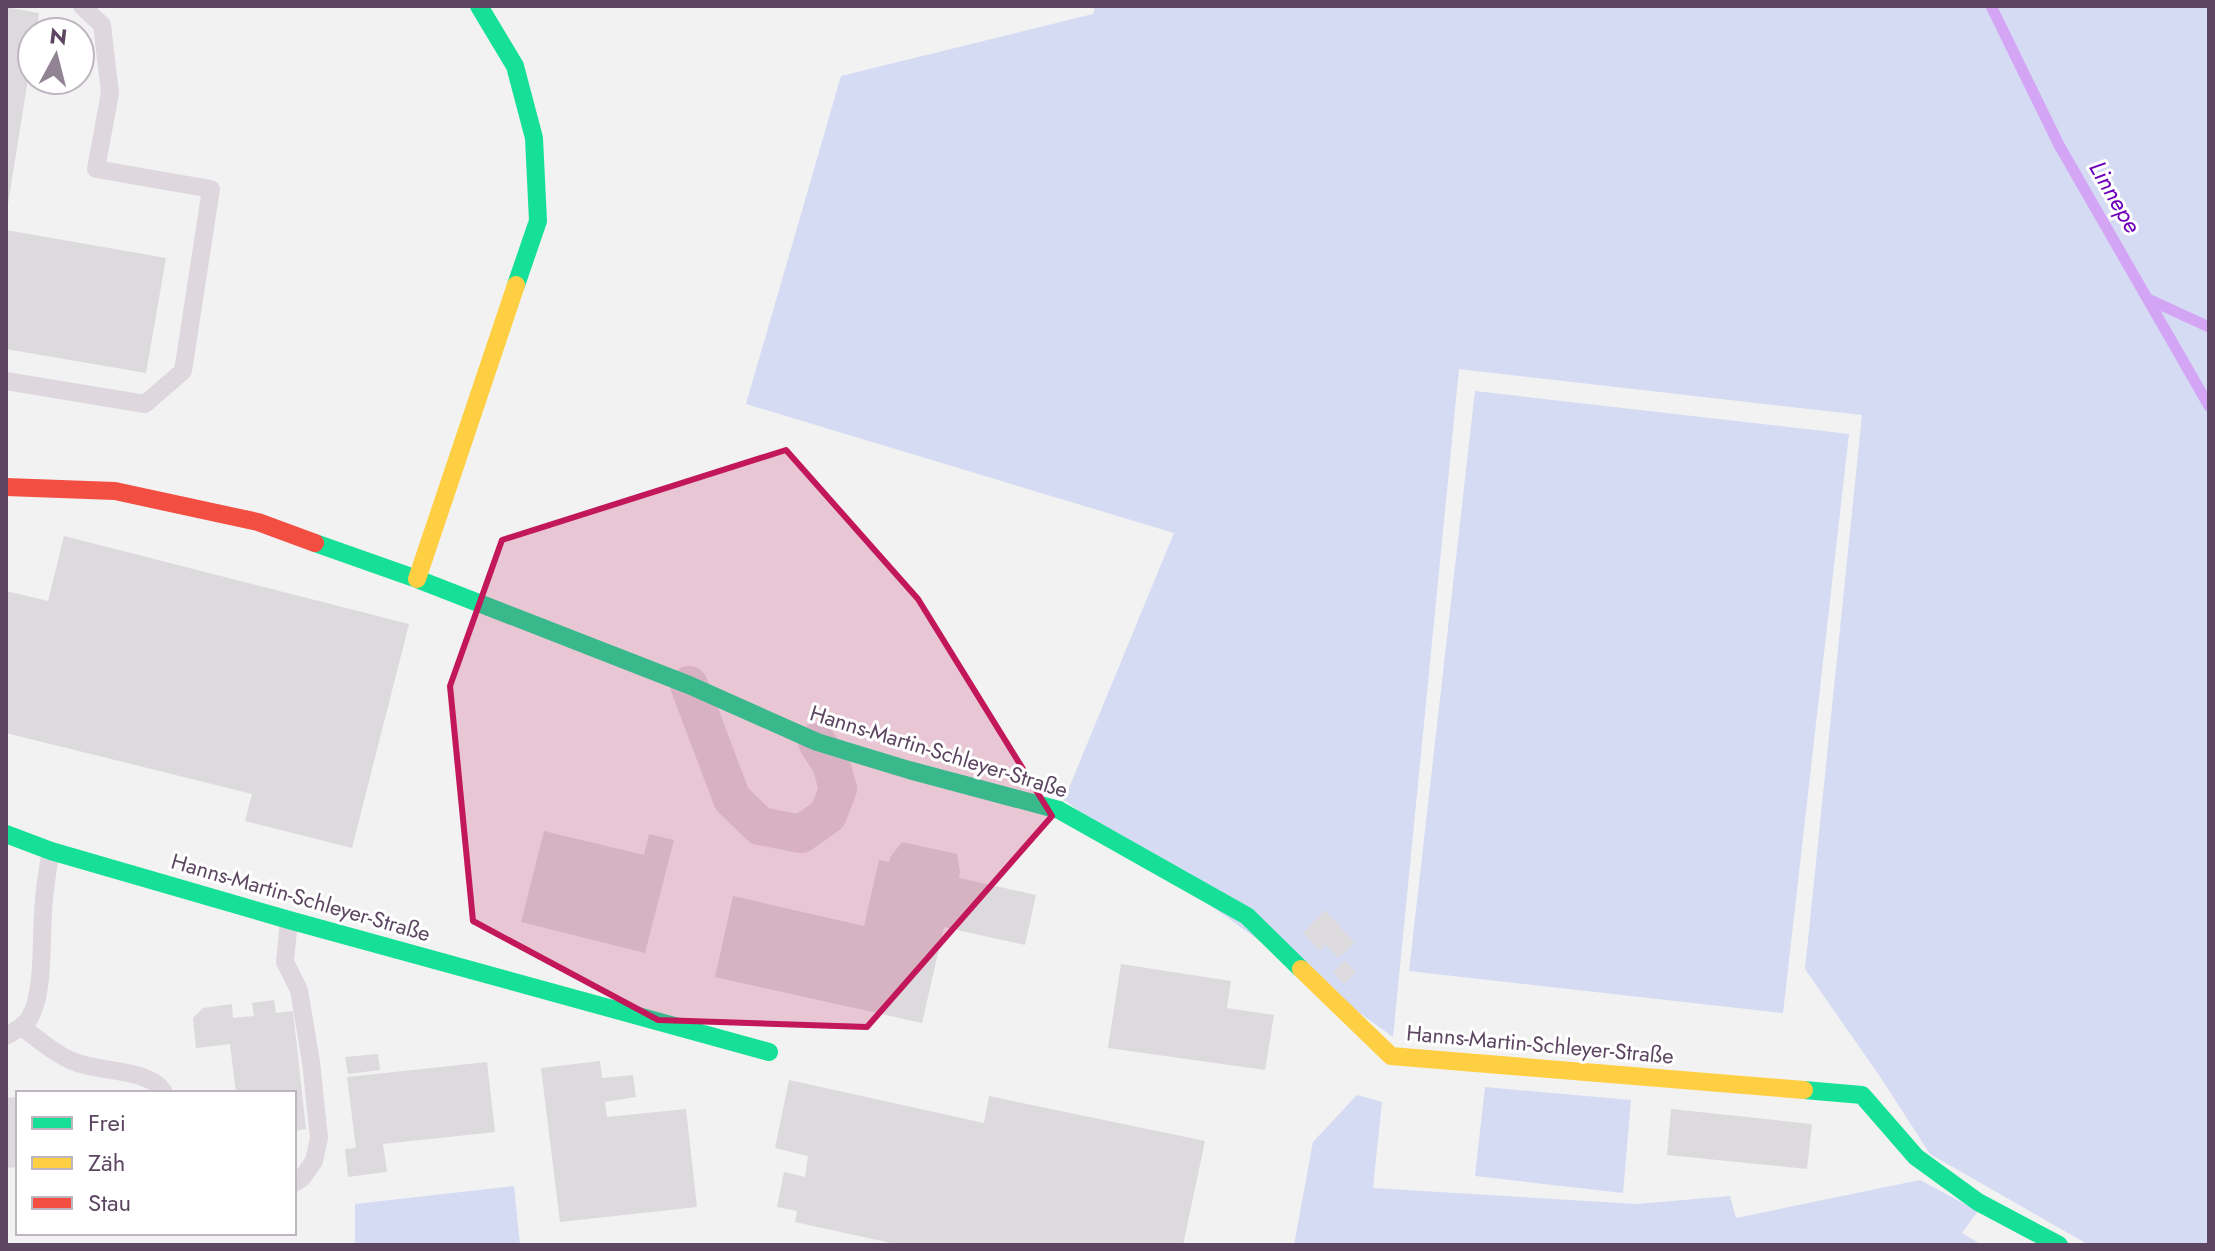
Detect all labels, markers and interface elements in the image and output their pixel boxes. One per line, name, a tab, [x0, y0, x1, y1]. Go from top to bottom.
north arrow	[16, 16, 96, 96]
text: N	[48, 19, 69, 53]
water label: Linnepe	[2081, 154, 2150, 239]
street label: Hanns-Martin-Schleyer-Straße	[806, 696, 1072, 806]
street label: Hanns-Martin-Schleyer-Straße	[168, 845, 434, 949]
street label: Hanns-Martin-Schleyer-Straße	[1405, 1016, 1675, 1072]
legend	[16, 1091, 296, 1235]
text: Frei	[88, 1105, 126, 1140]
text: Zäh	[88, 1145, 125, 1180]
text: Stau	[88, 1185, 131, 1220]

